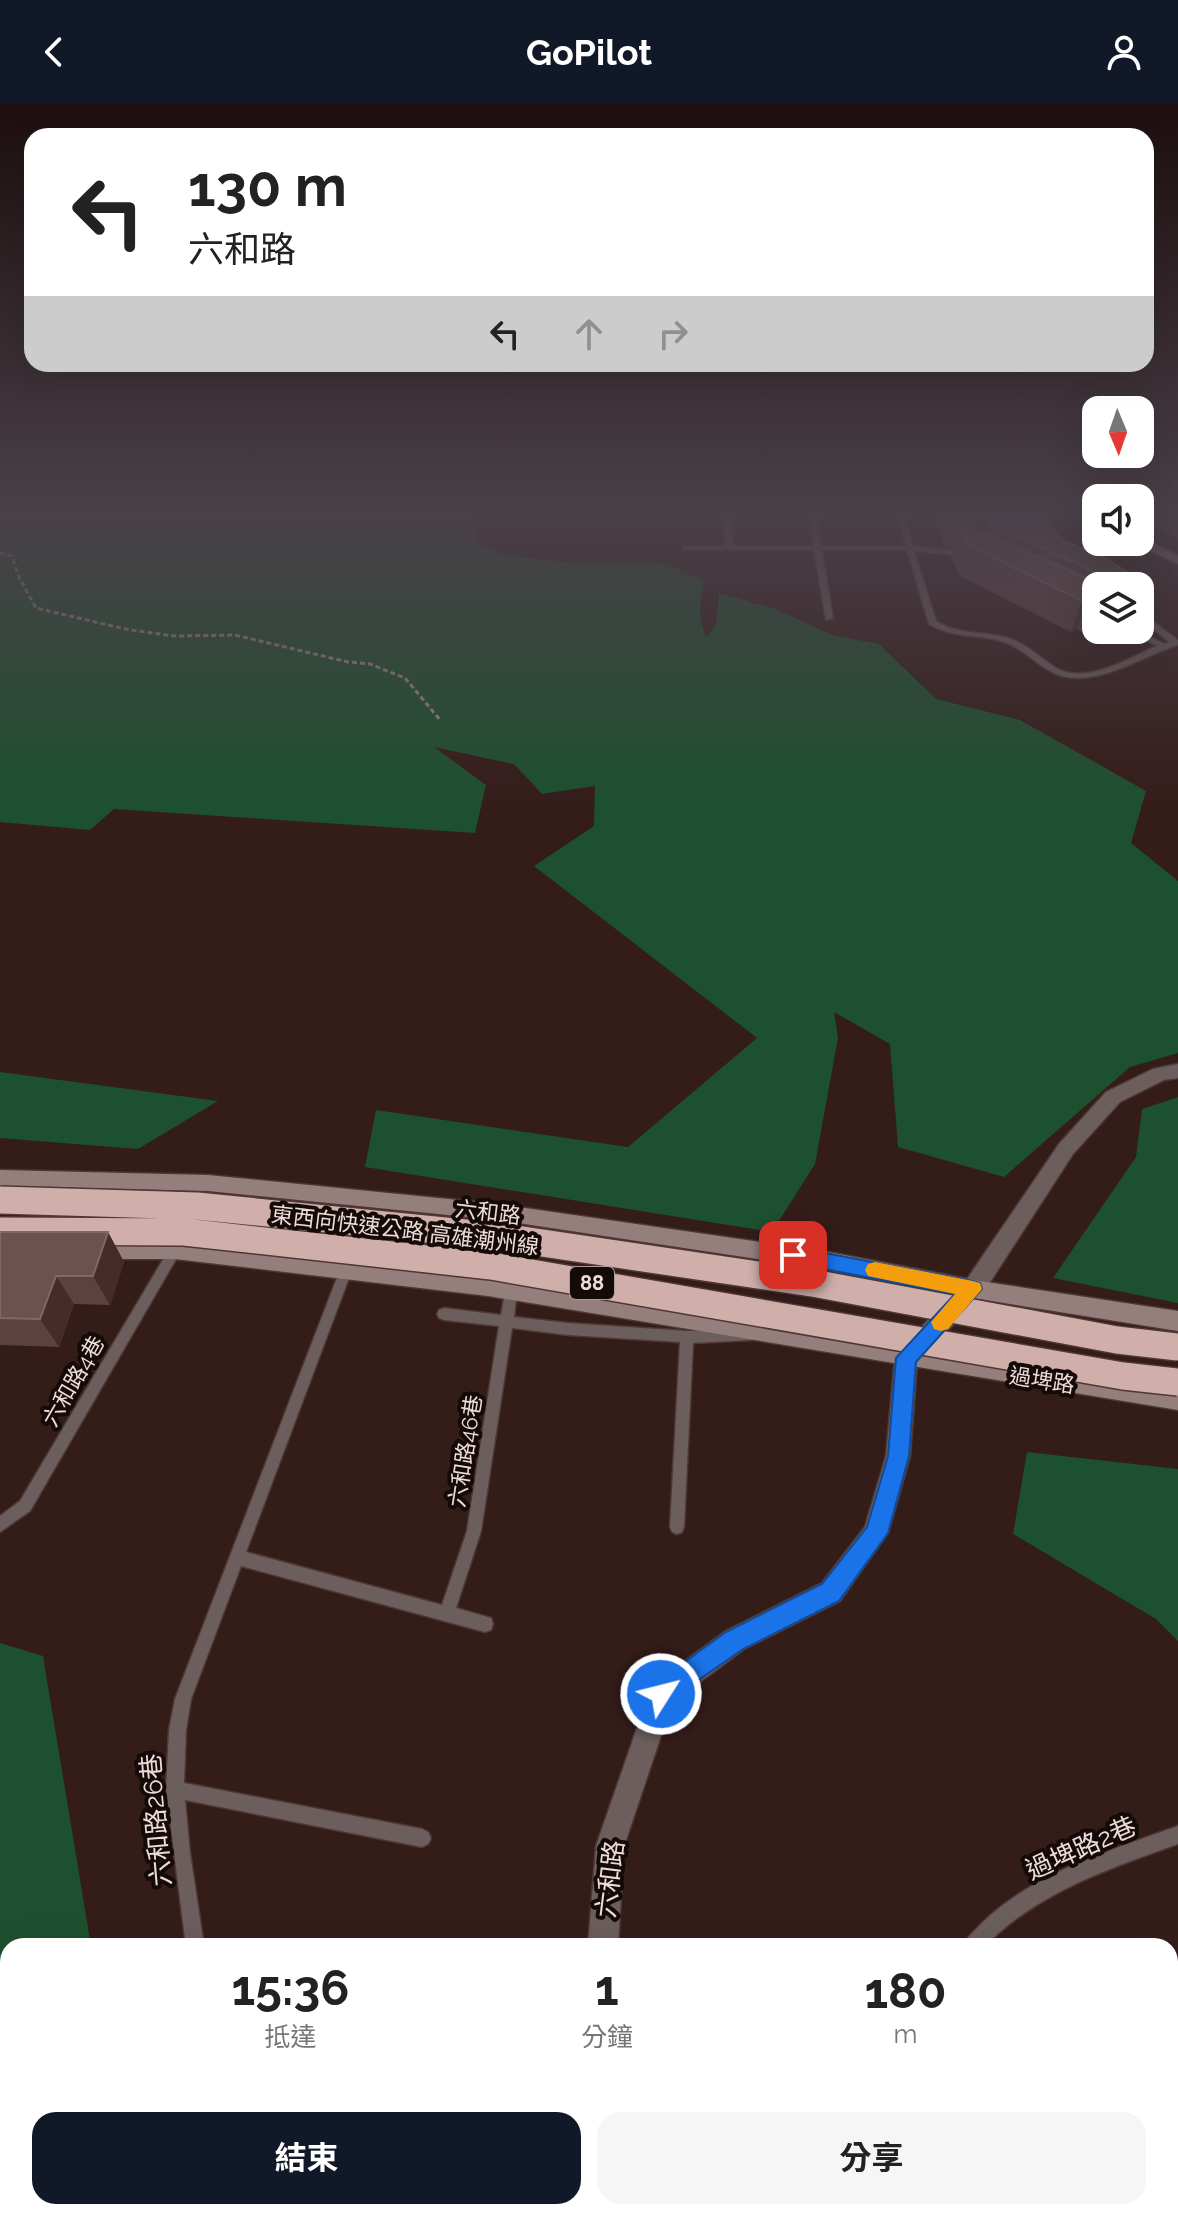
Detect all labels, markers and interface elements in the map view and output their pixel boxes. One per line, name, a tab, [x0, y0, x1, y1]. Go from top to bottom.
icon: back	[32, 30, 76, 74]
icon: person	[1102, 30, 1146, 74]
text: GoPilot	[526, 31, 652, 73]
text: 130 m	[188, 153, 347, 219]
icon: left	[56, 160, 160, 264]
text: 六和路	[188, 228, 296, 270]
icon: left	[483, 312, 527, 356]
icon: ahead	[567, 312, 611, 356]
icon: right	[651, 312, 695, 356]
north arrow	[1082, 396, 1154, 468]
map controls	[1082, 396, 1154, 644]
button: sound	[1082, 484, 1154, 556]
button: layers	[1082, 572, 1154, 644]
street label: 六和路	[454, 1195, 522, 1229]
street label: 東西向快速公路 高雄潮州線	[270, 1201, 540, 1259]
pin	[759, 1221, 827, 1289]
icon: arrive	[771, 1233, 815, 1277]
road number: 88	[570, 1267, 614, 1299]
street label: 六和路4巷	[37, 1331, 109, 1431]
street label: 過埤路	[1007, 1362, 1077, 1398]
street label: 六和路46巷	[443, 1393, 487, 1509]
position arrow	[619, 1652, 703, 1736]
street label: 六和路26巷	[135, 1752, 177, 1888]
street label: 過埤路2巷	[1021, 1810, 1141, 1886]
street label: 六和路	[590, 1838, 630, 1920]
text: 15:36	[231, 1960, 350, 2016]
text: 1	[595, 1960, 619, 2016]
text: 180	[864, 1963, 947, 2019]
text: m	[894, 2019, 917, 2049]
text: 抵達	[264, 2022, 316, 2052]
text: 分鐘	[581, 2022, 633, 2052]
button: 結束	[32, 2112, 581, 2204]
button: 分享	[597, 2112, 1146, 2204]

